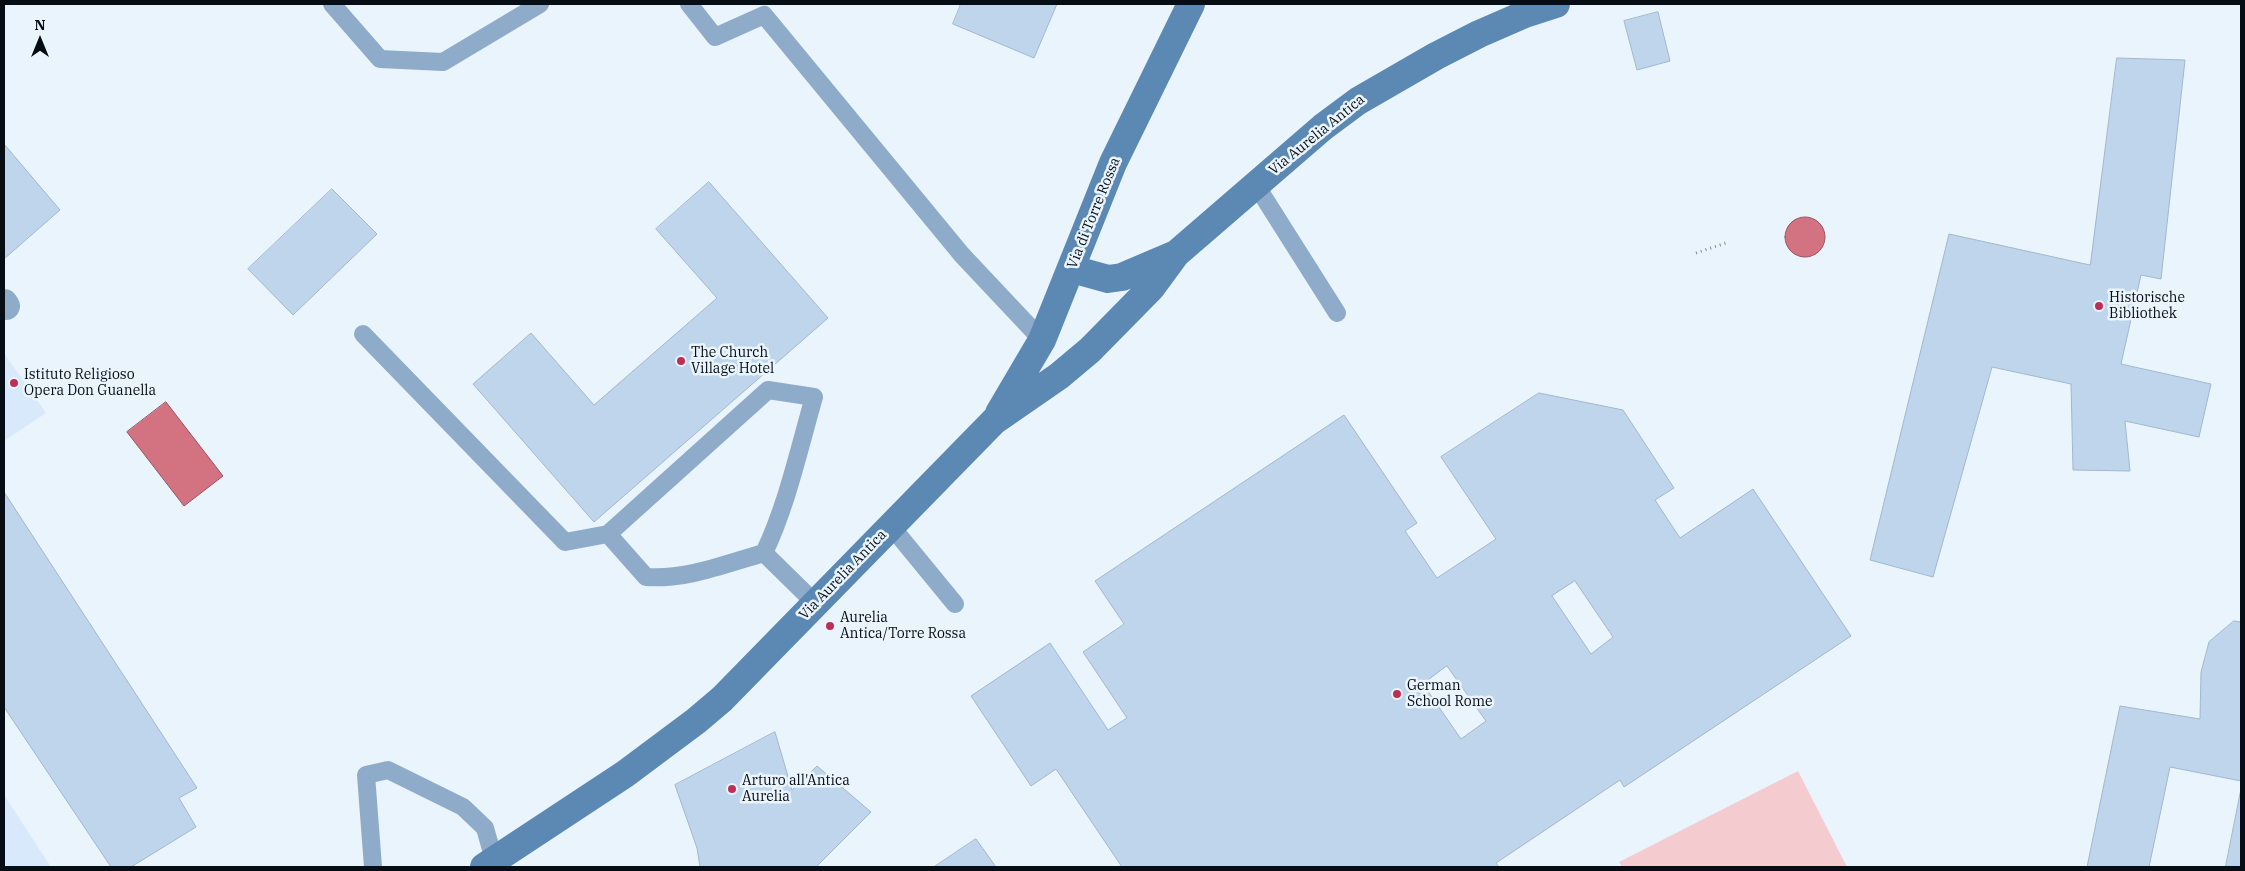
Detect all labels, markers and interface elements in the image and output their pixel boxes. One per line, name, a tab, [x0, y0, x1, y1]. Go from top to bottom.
north arrow	[15, 15, 65, 65]
text: N	[34, 16, 46, 34]
street label: Via Aurelia Antica	[1266, 91, 1368, 179]
street label: Via di Torre Rossa	[1064, 155, 1124, 271]
place label: Historische Bibliothek	[2109, 290, 2185, 322]
marker: Historische Bibliothek	[2093, 300, 2105, 312]
place label: The Church Village Hotel	[691, 345, 774, 378]
marker: The Church Village Hotel	[675, 355, 687, 367]
place label: Istituto Religioso Opera Don Guanella	[24, 367, 156, 400]
marker: Istituto Religioso Opera Don Guanella	[8, 377, 20, 389]
street label: Via Aurelia Antica	[796, 527, 890, 623]
place label: Aurelia Antica/Torre Rossa	[840, 610, 966, 642]
marker: Aurelia Antica/Torre Rossa	[824, 620, 836, 632]
place label: German School Rome	[1407, 678, 1493, 710]
marker: German School Rome	[1391, 688, 1403, 700]
place label: Arturo all'Antica Aurelia	[742, 773, 850, 806]
marker: Arturo all'Antica Aurelia	[726, 783, 738, 795]

